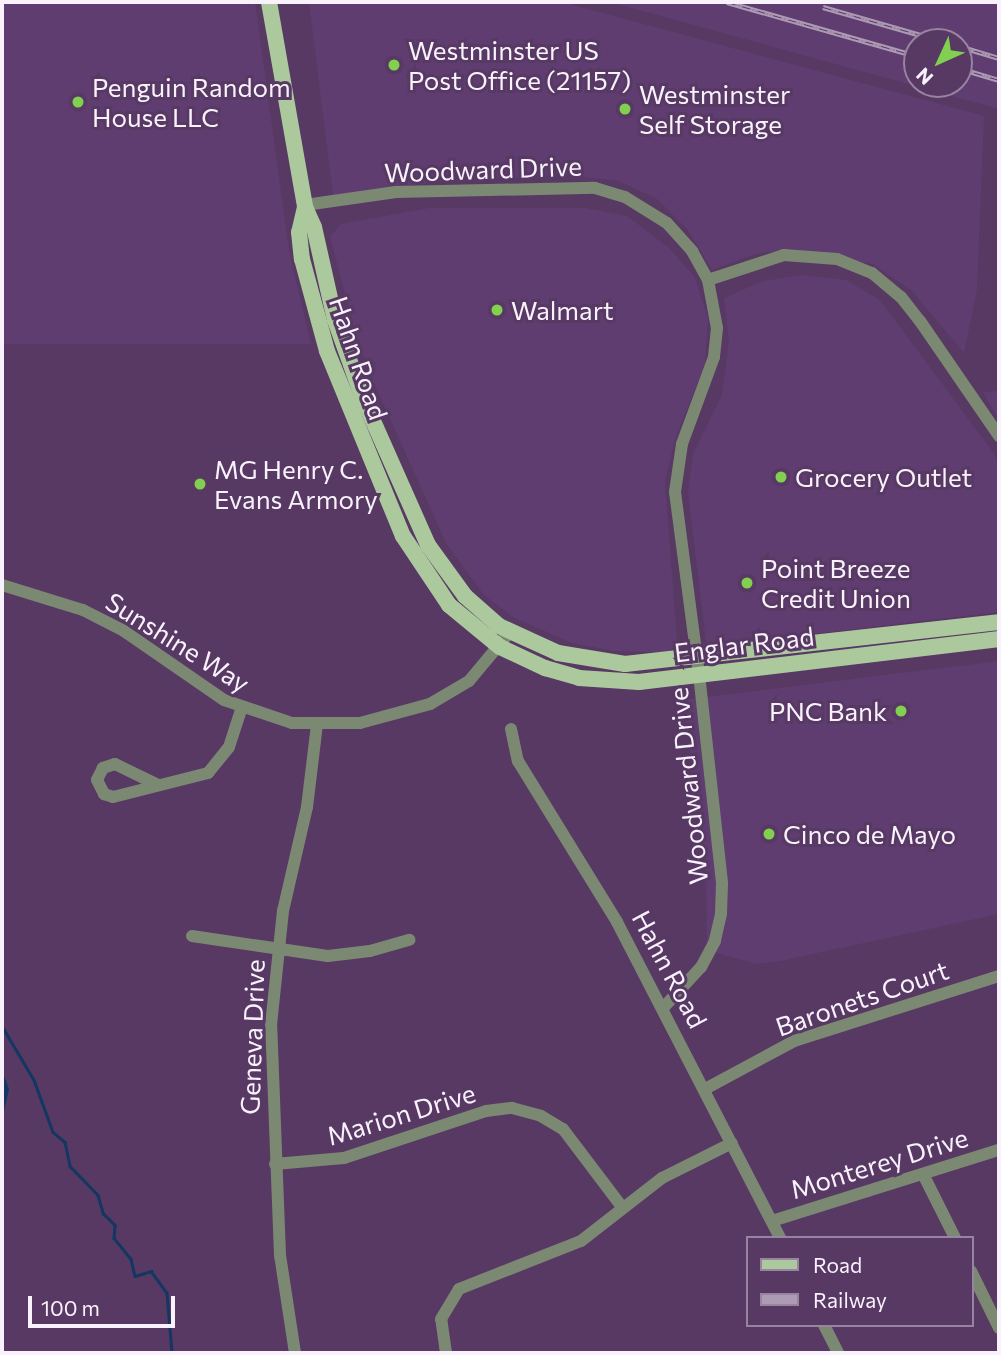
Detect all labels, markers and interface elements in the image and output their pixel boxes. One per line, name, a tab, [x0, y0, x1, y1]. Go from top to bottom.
north arrow	[903, 28, 973, 98]
place label: Westminster US Post Office (21157)	[408, 34, 631, 96]
marker: Westminster US Post Office (21157)	[386, 57, 402, 73]
text: N	[911, 64, 937, 90]
place label: Penguin Random House LLC	[92, 71, 291, 132]
place label: Westminster Self Storage	[639, 78, 790, 140]
marker: Penguin Random House LLC	[70, 94, 86, 110]
marker: Westminster Self Storage	[617, 101, 633, 117]
street label: Woodward Drive	[384, 150, 582, 188]
street label: Hahn Road	[323, 292, 395, 424]
place label: Walmart	[511, 294, 614, 326]
marker: Walmart	[489, 302, 505, 318]
place label: MG Henry C. Evans Armory	[214, 453, 378, 514]
place label: Grocery Outlet	[795, 461, 972, 493]
marker: Grocery Outlet	[773, 469, 789, 485]
marker: MG Henry C. Evans Armory	[192, 476, 208, 492]
place label: Point Breeze Credit Union	[761, 552, 911, 614]
marker: Point Breeze Credit Union	[739, 575, 755, 591]
street label: Sunshine Way	[100, 585, 256, 699]
street label: Englar Road	[672, 620, 816, 668]
street label: Woodward Drive	[662, 686, 714, 886]
place label: PNC Bank	[769, 695, 887, 727]
marker: PNC Bank	[893, 703, 909, 719]
place label: Cinco de Mayo	[783, 818, 956, 850]
marker: Cinco de Mayo	[761, 826, 777, 842]
street label: Hahn Road	[626, 905, 714, 1033]
street label: Baronets Court	[772, 954, 952, 1042]
street label: Geneva Drive	[234, 959, 270, 1115]
street label: Marion Drive	[323, 1077, 479, 1151]
street label: Monterey Drive	[786, 1121, 972, 1205]
legend	[746, 1236, 973, 1327]
text: Road	[813, 1252, 862, 1277]
scale bar	[32, 1282, 178, 1326]
text: Railway	[813, 1287, 887, 1312]
text: 100 m	[41, 1295, 100, 1320]

